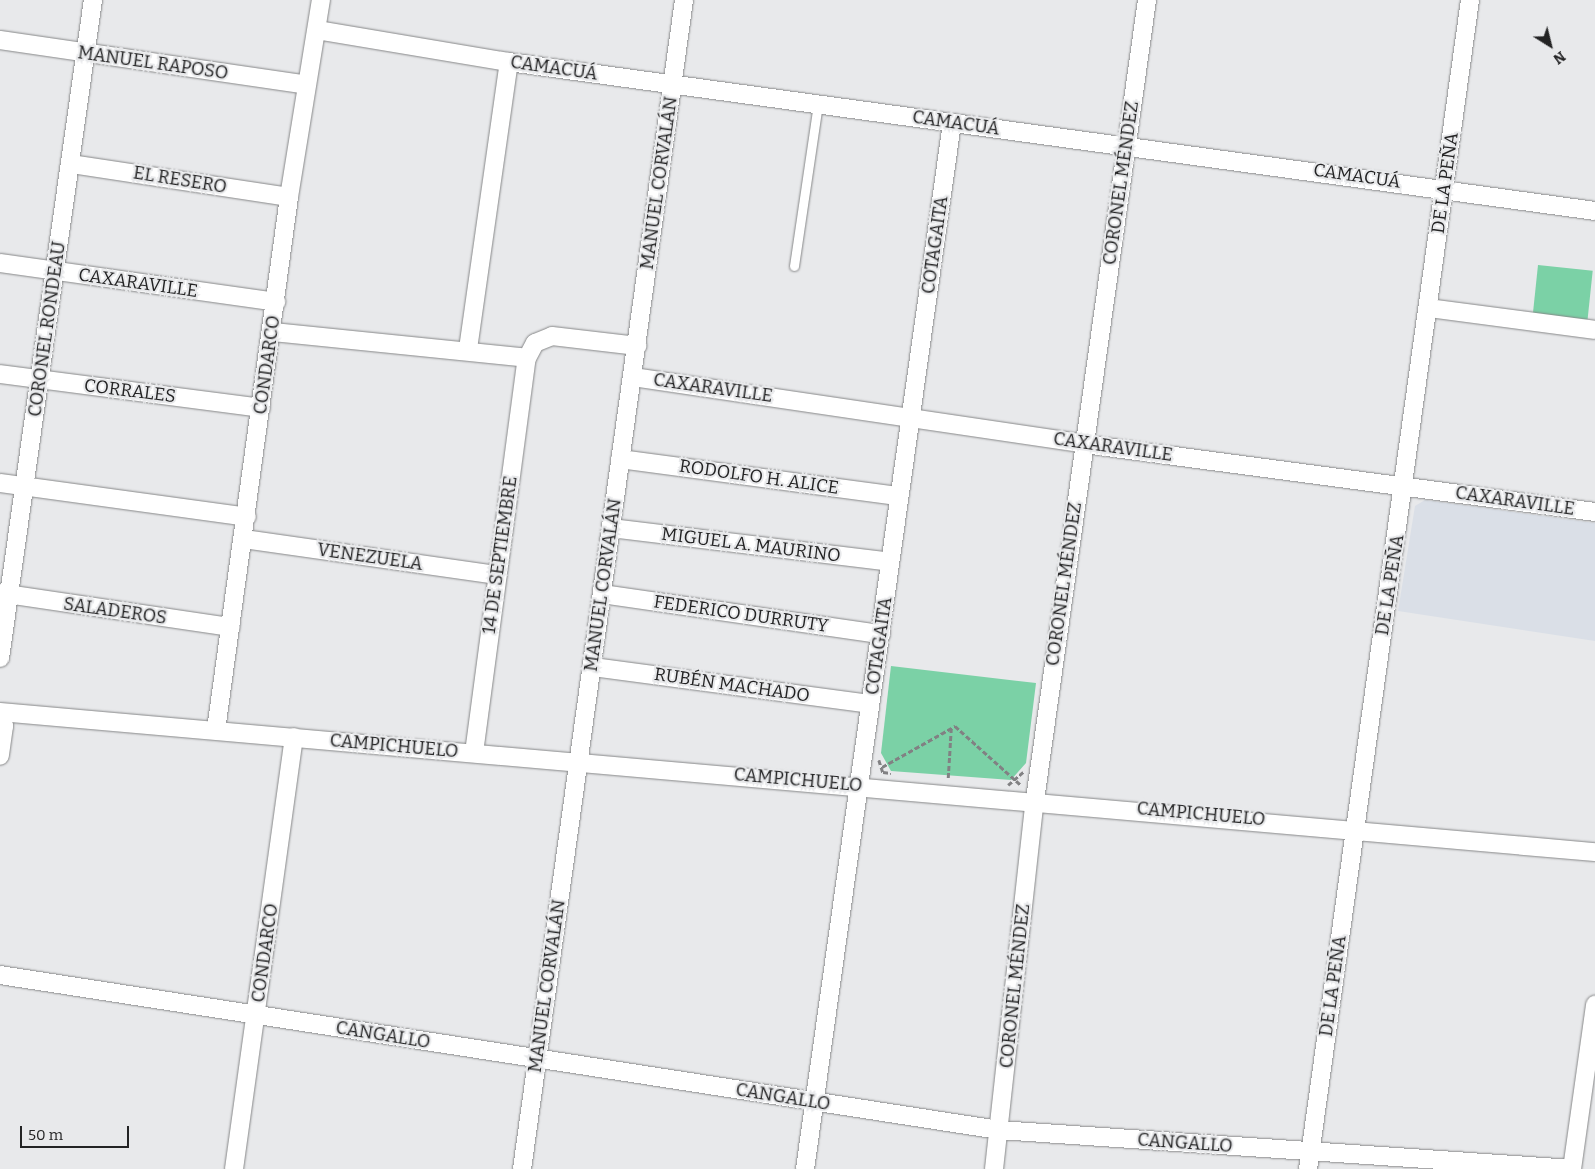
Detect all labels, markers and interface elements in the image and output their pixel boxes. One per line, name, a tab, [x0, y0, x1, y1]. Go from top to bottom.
north arrow	[1525, 20, 1575, 70]
street label: MANUEL RAPOSO	[76, 42, 230, 84]
text: N	[1550, 47, 1568, 68]
street label: CAMACUÁ	[509, 51, 599, 85]
street label: MANUEL CORVALÁN	[636, 95, 682, 271]
street label: CORONEL MÉNDEZ	[1099, 100, 1143, 266]
street label: CAMACUÁ	[911, 106, 1001, 140]
street label: DE LA PEÑA	[1427, 131, 1463, 235]
street label: CAMACUÁ	[1312, 159, 1402, 193]
street label: EL RESERO	[132, 162, 228, 198]
street label: COTAGAITA	[917, 195, 953, 295]
street label: CORONEL RONDEAU	[24, 240, 70, 418]
street label: CAXARAVILLE	[77, 264, 199, 302]
street label: CONDARCO	[249, 314, 285, 416]
street label: CAXARAVILLE	[652, 369, 774, 407]
street label: CORRALES	[83, 375, 177, 407]
street label: CAXARAVILLE	[1052, 428, 1174, 466]
street label: RODOLFO H. ALICE	[678, 455, 840, 499]
street label: 14 DE SEPTIEMBRE	[478, 475, 522, 635]
street label: CAXARAVILLE	[1454, 482, 1576, 520]
street label: MANUEL CORVALÁN	[580, 497, 626, 673]
street label: CORONEL MÉNDEZ	[1042, 501, 1086, 667]
street label: MIGUEL A. MAURINO	[660, 523, 842, 567]
street label: DE LA PEÑA	[1371, 533, 1409, 637]
street label: VENEZUELA	[316, 539, 424, 575]
street label: FEDERICO DURRUTY	[652, 591, 830, 637]
street label: SALADEROS	[62, 593, 168, 629]
street label: COTAGAITA	[861, 596, 897, 696]
street label: RUBÉN MACHADO	[653, 663, 811, 707]
street label: CAMPICHUELO	[329, 730, 459, 762]
street label: CAMPICHUELO	[733, 764, 863, 796]
street label: CAMPICHUELO	[1136, 798, 1266, 830]
street label: MANUEL CORVALÁN	[524, 898, 570, 1074]
street label: CONDARCO	[247, 902, 283, 1004]
street label: CORONEL MÉNDEZ	[996, 903, 1034, 1069]
street label: DE LA PEÑA	[1315, 934, 1351, 1038]
street label: CANGALLO	[334, 1017, 432, 1053]
street label: CANGALLO	[734, 1079, 832, 1115]
scale bar	[22, 1116, 131, 1148]
text: 50 m	[28, 1126, 63, 1144]
street label: CANGALLO	[1137, 1129, 1233, 1157]

